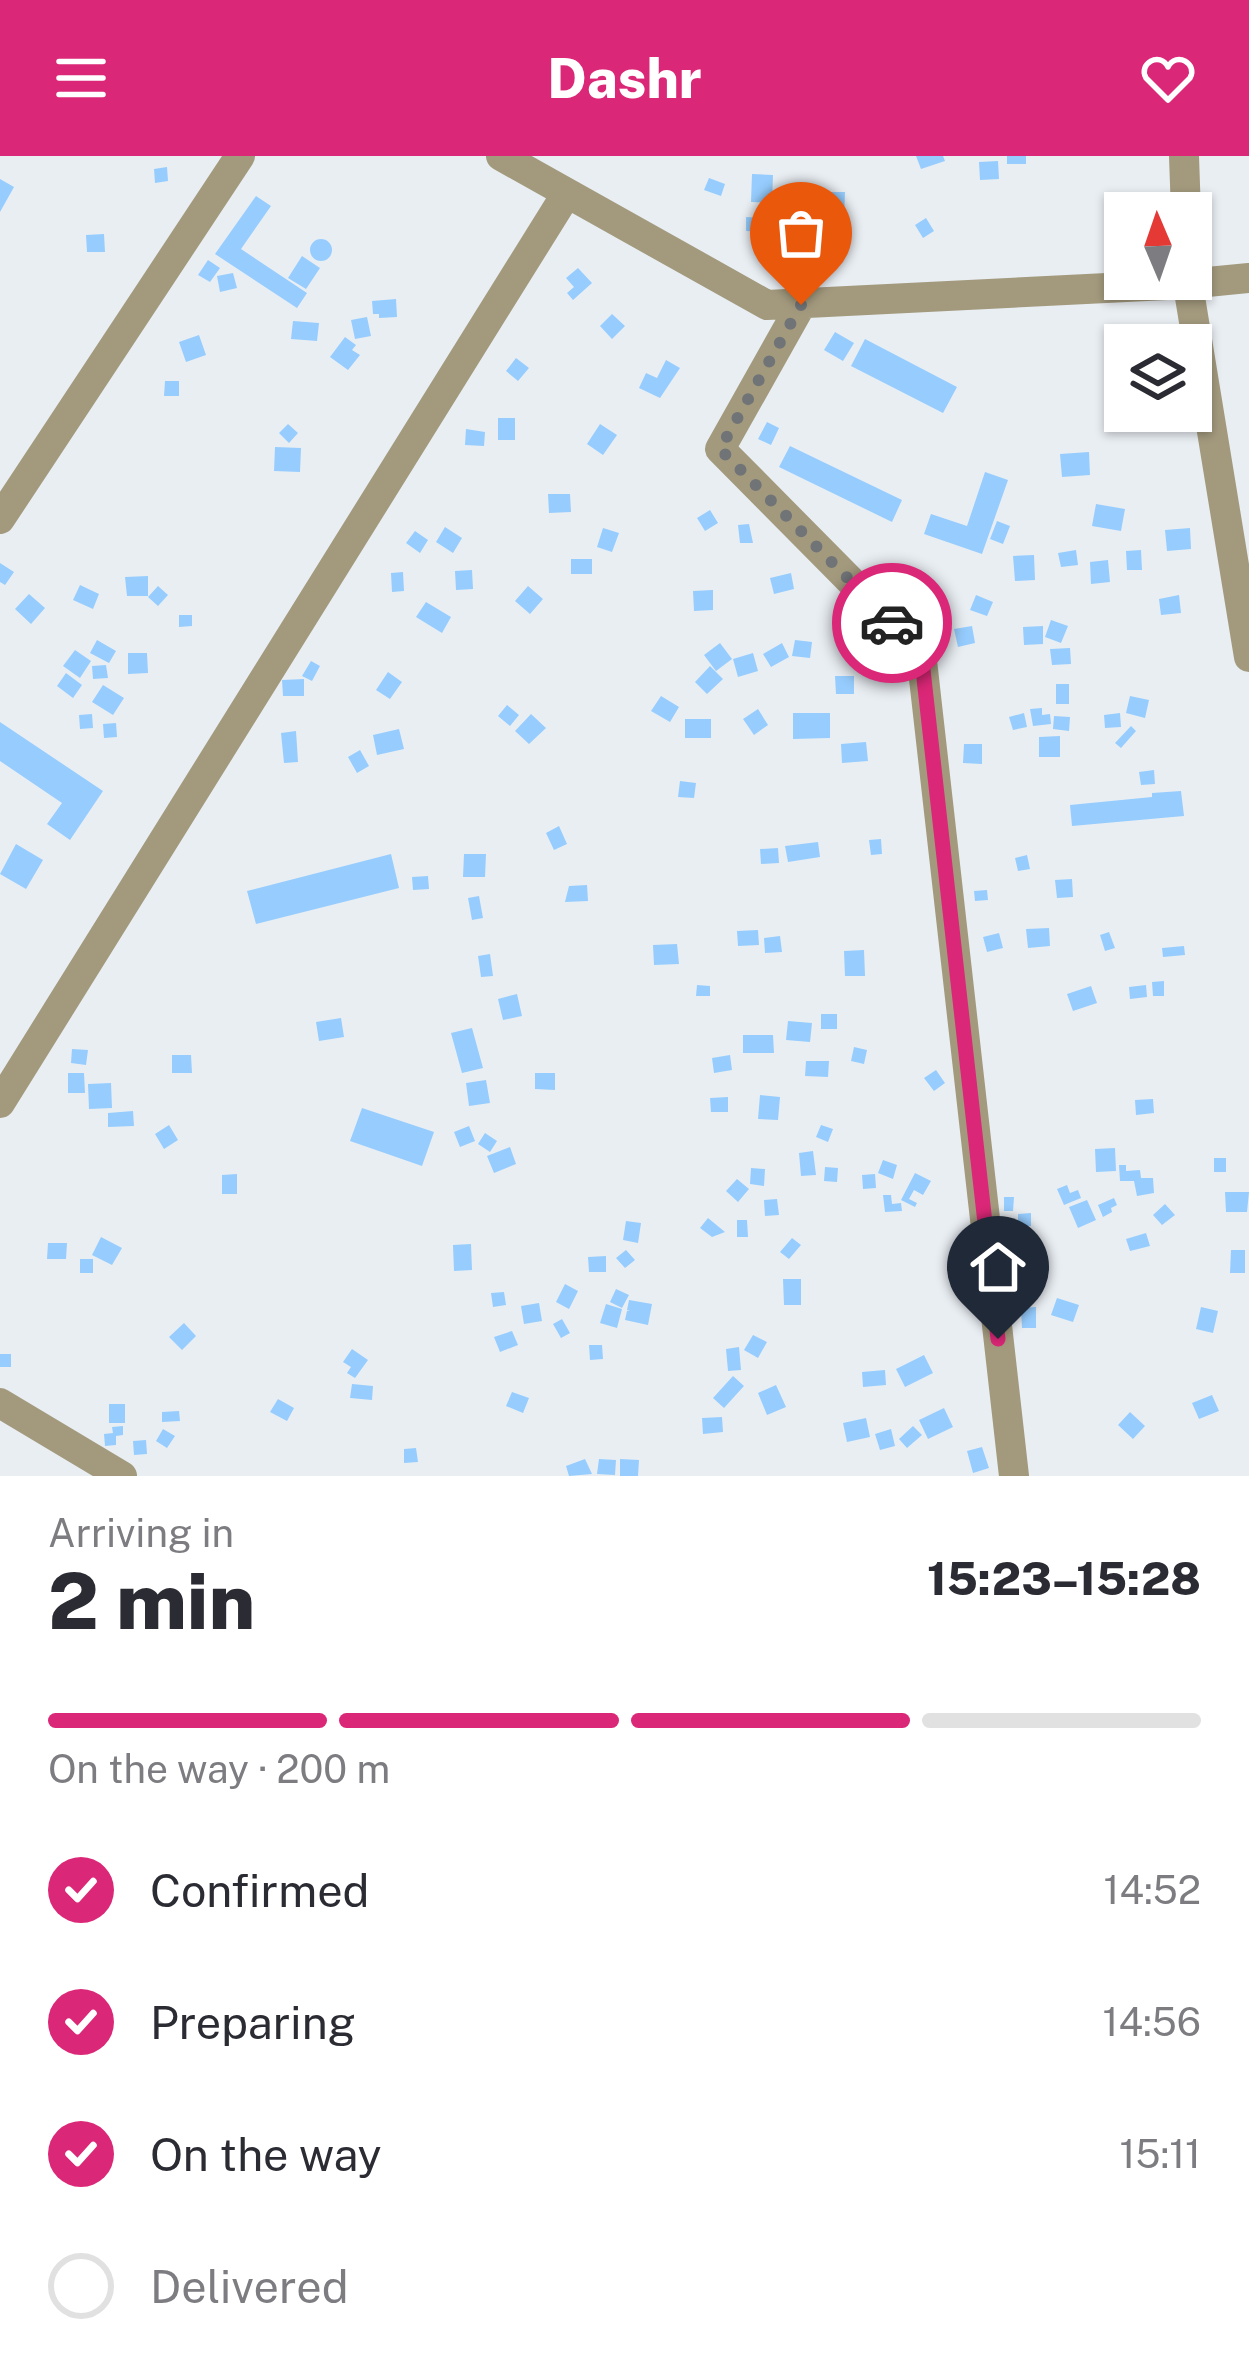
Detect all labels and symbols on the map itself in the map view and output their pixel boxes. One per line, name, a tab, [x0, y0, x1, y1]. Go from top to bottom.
pin	[750, 182, 852, 305]
north arrow	[1104, 192, 1212, 300]
courier	[832, 563, 952, 683]
pin	[947, 1216, 1049, 1339]

